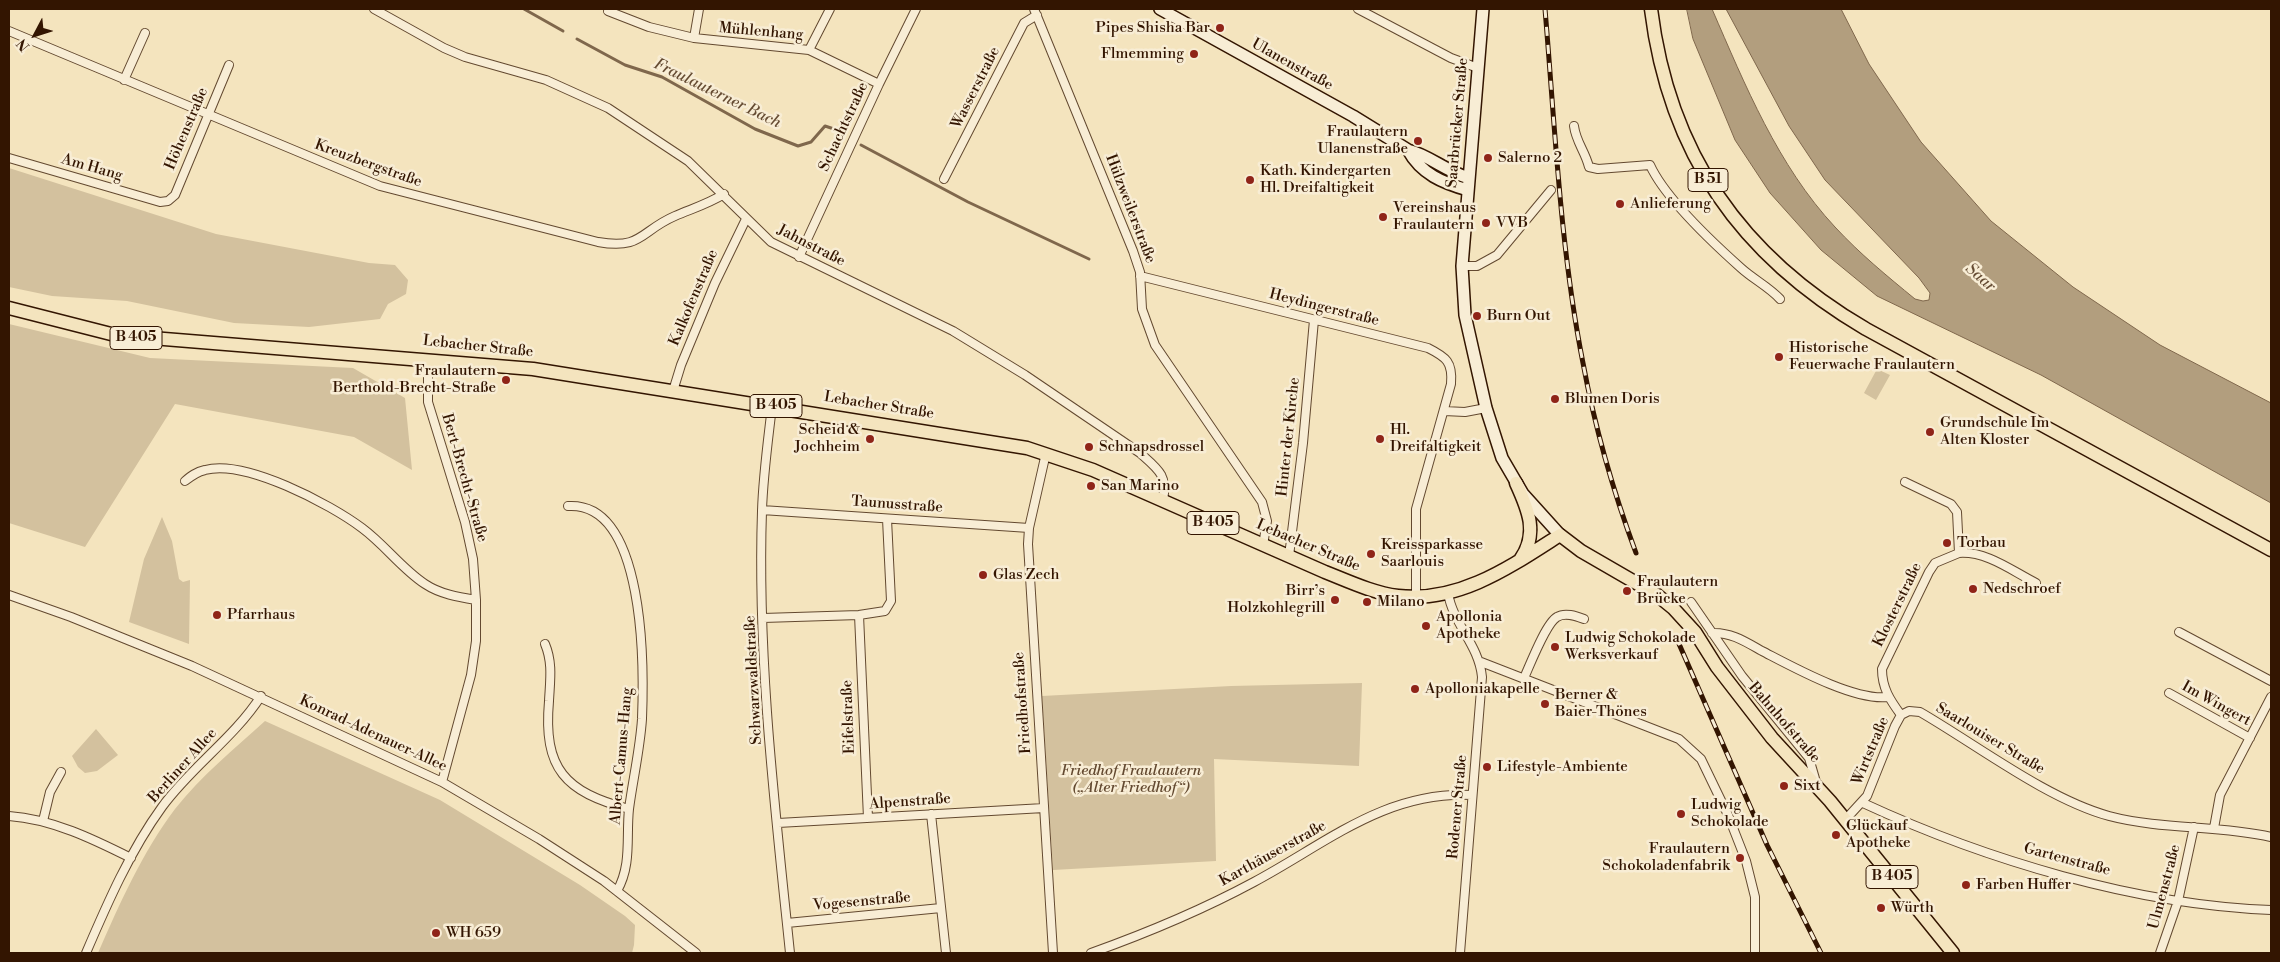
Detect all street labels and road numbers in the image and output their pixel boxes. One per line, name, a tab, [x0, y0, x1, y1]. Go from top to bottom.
street label: Mühlenhang	[718, 19, 804, 45]
street label: Ulanenstraße	[1248, 35, 1336, 95]
street label: Wasserstraße	[948, 44, 1004, 132]
street label: Saarbrücker Straße	[1443, 57, 1473, 189]
street label: Schachtstraße	[815, 80, 873, 174]
street label: Höhenstraße	[162, 85, 212, 173]
street label: Kreuzbergstraße	[312, 136, 424, 192]
street label: Am Hang	[59, 151, 125, 185]
street label: Hülzweilerstraße	[1101, 152, 1159, 266]
road number: B 51	[1688, 168, 1728, 192]
street label: Jahnstraße	[774, 221, 848, 271]
street label: Kalkofenstraße	[666, 247, 722, 349]
street label: Heydingerstraße	[1267, 286, 1381, 330]
road number: B 405	[110, 326, 162, 349]
street label: Lebacher Straße	[422, 332, 534, 362]
street label: Hinter der Kirche	[1274, 376, 1304, 498]
street label: Lebacher Straße	[823, 388, 935, 424]
road number: B 405	[750, 394, 802, 418]
street label: Bert-Brecht-Straße	[437, 412, 491, 544]
street label: Taunusstraße	[851, 493, 943, 517]
road number: B 405	[1187, 512, 1239, 534]
street label: Lebacher Straße	[1253, 516, 1363, 576]
street label: Klosterstraße	[1870, 560, 1926, 650]
street label: Schwarzwaldstraße	[742, 615, 766, 745]
street label: Friedhofstraße	[1010, 651, 1036, 755]
street label: Im Wingert	[2178, 678, 2254, 730]
street label: Eifelstraße	[839, 679, 859, 755]
street label: Bahnhofstraße	[1744, 679, 1824, 767]
street label: Albert-Camus-Hang	[607, 687, 637, 825]
street label: Konrad-Adenauer-Allee	[296, 692, 450, 776]
street label: Saarlouiser Straße	[1932, 699, 2048, 779]
street label: Wirtstraße	[1849, 714, 1893, 788]
street label: Berliner Allee	[145, 725, 221, 807]
street label: Rodener Straße	[1444, 754, 1472, 860]
street label: Alpenstraße	[869, 790, 951, 814]
street label: Karthäuserstraße	[1217, 817, 1329, 891]
street label: Gartenstraße	[2022, 840, 2112, 880]
street label: Ulmenstraße	[2145, 843, 2185, 931]
road number: B 405	[1866, 866, 1918, 889]
street label: Vogesenstraße	[812, 889, 912, 915]

